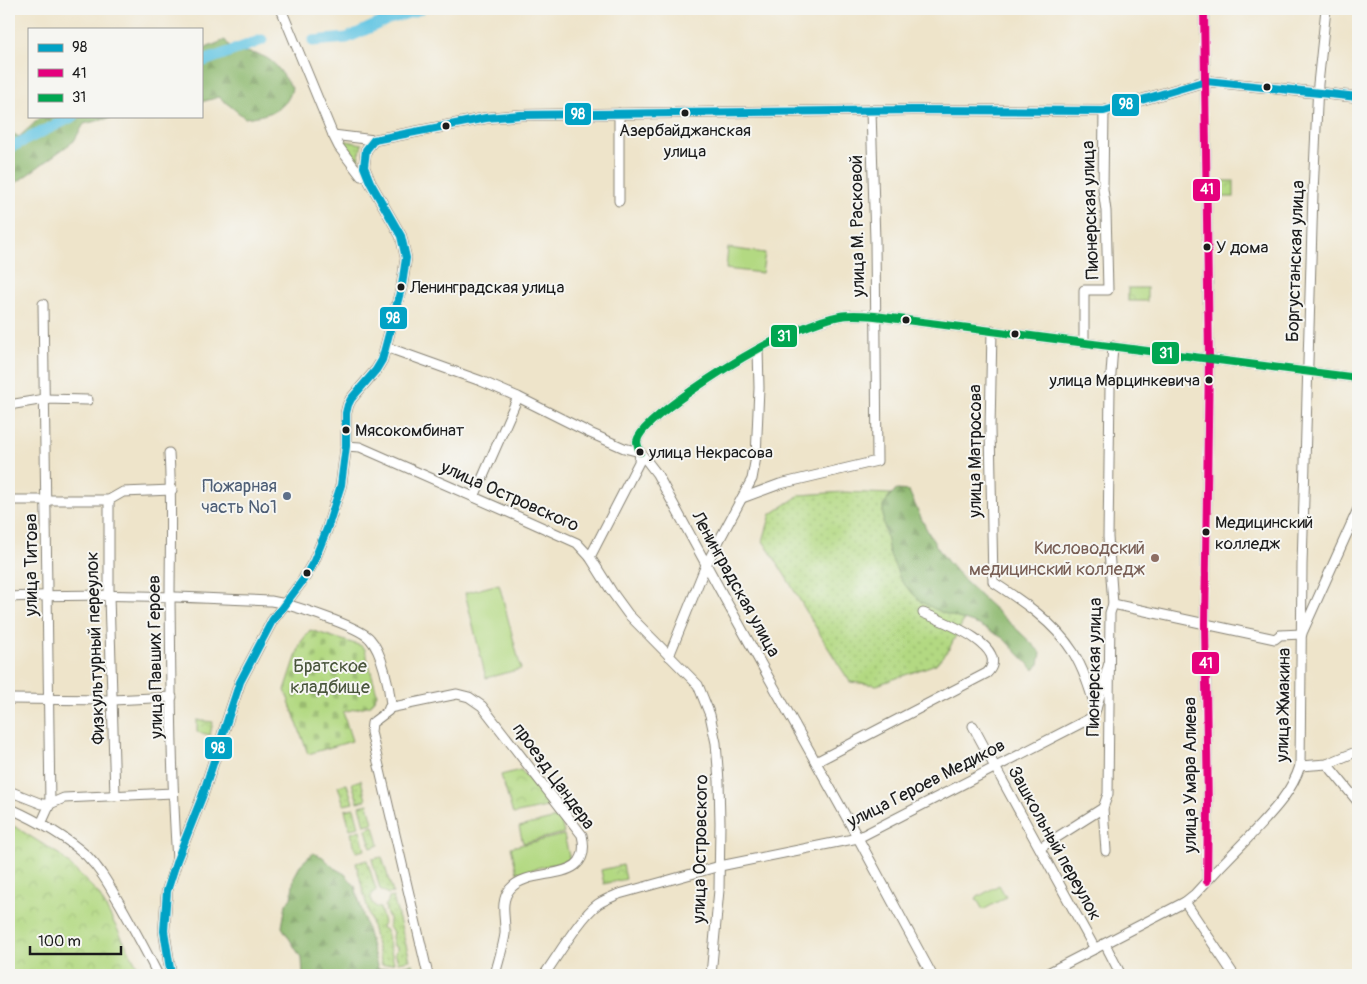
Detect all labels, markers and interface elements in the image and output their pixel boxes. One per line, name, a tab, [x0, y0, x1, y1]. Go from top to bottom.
legend	[28, 28, 202, 118]
text: 98	[72, 38, 88, 57]
text: 41	[72, 64, 87, 83]
unlabelled marker	[1262, 82, 1272, 92]
text: 31	[72, 88, 86, 107]
line badge: 98	[1111, 93, 1140, 117]
text: 98	[1119, 96, 1133, 113]
line badge: 98	[564, 102, 592, 126]
text: 98	[571, 106, 585, 123]
marker: Азербайджанская улица	[680, 108, 690, 118]
place label: Азербайджанская улица	[619, 120, 751, 162]
unlabelled marker	[441, 121, 451, 131]
street label: Пионерская улица	[1077, 140, 1104, 280]
street label: улица М. Расковой	[845, 155, 870, 298]
line badge: 41	[1192, 178, 1221, 202]
street label: Боргустанская улица	[1281, 180, 1310, 342]
text: 41	[1200, 181, 1214, 198]
place label: У дома	[1216, 237, 1268, 258]
marker: У дома	[1202, 242, 1212, 252]
place label: Ленинградская улица	[409, 277, 564, 298]
marker: Ленинградская улица	[396, 282, 406, 292]
line badge: 98	[379, 306, 408, 330]
text: 98	[386, 310, 400, 327]
unlabelled marker	[901, 315, 911, 325]
line badge: 31	[770, 324, 798, 348]
text: 31	[777, 328, 791, 345]
unlabelled marker	[1010, 329, 1020, 339]
line badge: 31	[1151, 341, 1180, 365]
text: 31	[1159, 345, 1173, 362]
place label: улица Марцинкевича	[1049, 370, 1200, 391]
marker: улица Марцинкевича	[1204, 375, 1214, 385]
street label: улица Матросова	[964, 384, 987, 519]
place label: Мясокомбинат	[355, 420, 465, 441]
marker: Мясокомбинат	[341, 425, 351, 435]
place label: улица Некрасова	[648, 442, 773, 463]
marker: улица Некрасова	[635, 447, 645, 457]
street label: улица Островского	[436, 455, 583, 537]
place label: Пожарная часть №1	[201, 475, 277, 519]
marker: Пожарная часть №1	[281, 490, 293, 502]
street label: Ленинградская улица	[685, 506, 785, 661]
place label: Медицинский колледж	[1215, 512, 1313, 554]
street label: улица Титова	[20, 514, 43, 617]
marker: Медицинский колледж	[1201, 527, 1211, 537]
place label: Кисловодский медицинский колледж	[969, 537, 1145, 581]
street label: Физкультурный переулок	[81, 551, 110, 745]
marker: Кисловодский медицинский колледж	[1149, 552, 1161, 564]
unlabelled marker	[302, 568, 312, 578]
street label: улица Павших Героев	[143, 575, 168, 740]
street label: Пионерская улица	[1082, 597, 1107, 737]
street label: улица Жмакина	[1271, 648, 1296, 763]
line badge: 41	[1191, 651, 1220, 675]
park label: Братское кладбище	[290, 655, 370, 699]
text: 41	[1199, 655, 1213, 672]
street label: улица Умара Алиева	[1179, 697, 1202, 854]
street label: проезд Цандера	[507, 718, 600, 834]
street label: улица Героев Медиков	[842, 734, 1009, 834]
line badge: 98	[204, 736, 233, 760]
text: 98	[211, 740, 225, 757]
street label: Зашкольный переулок	[1003, 762, 1107, 925]
street label: улица Островского	[688, 774, 713, 925]
scale bar	[30, 924, 121, 956]
text: 100 m	[38, 932, 81, 951]

